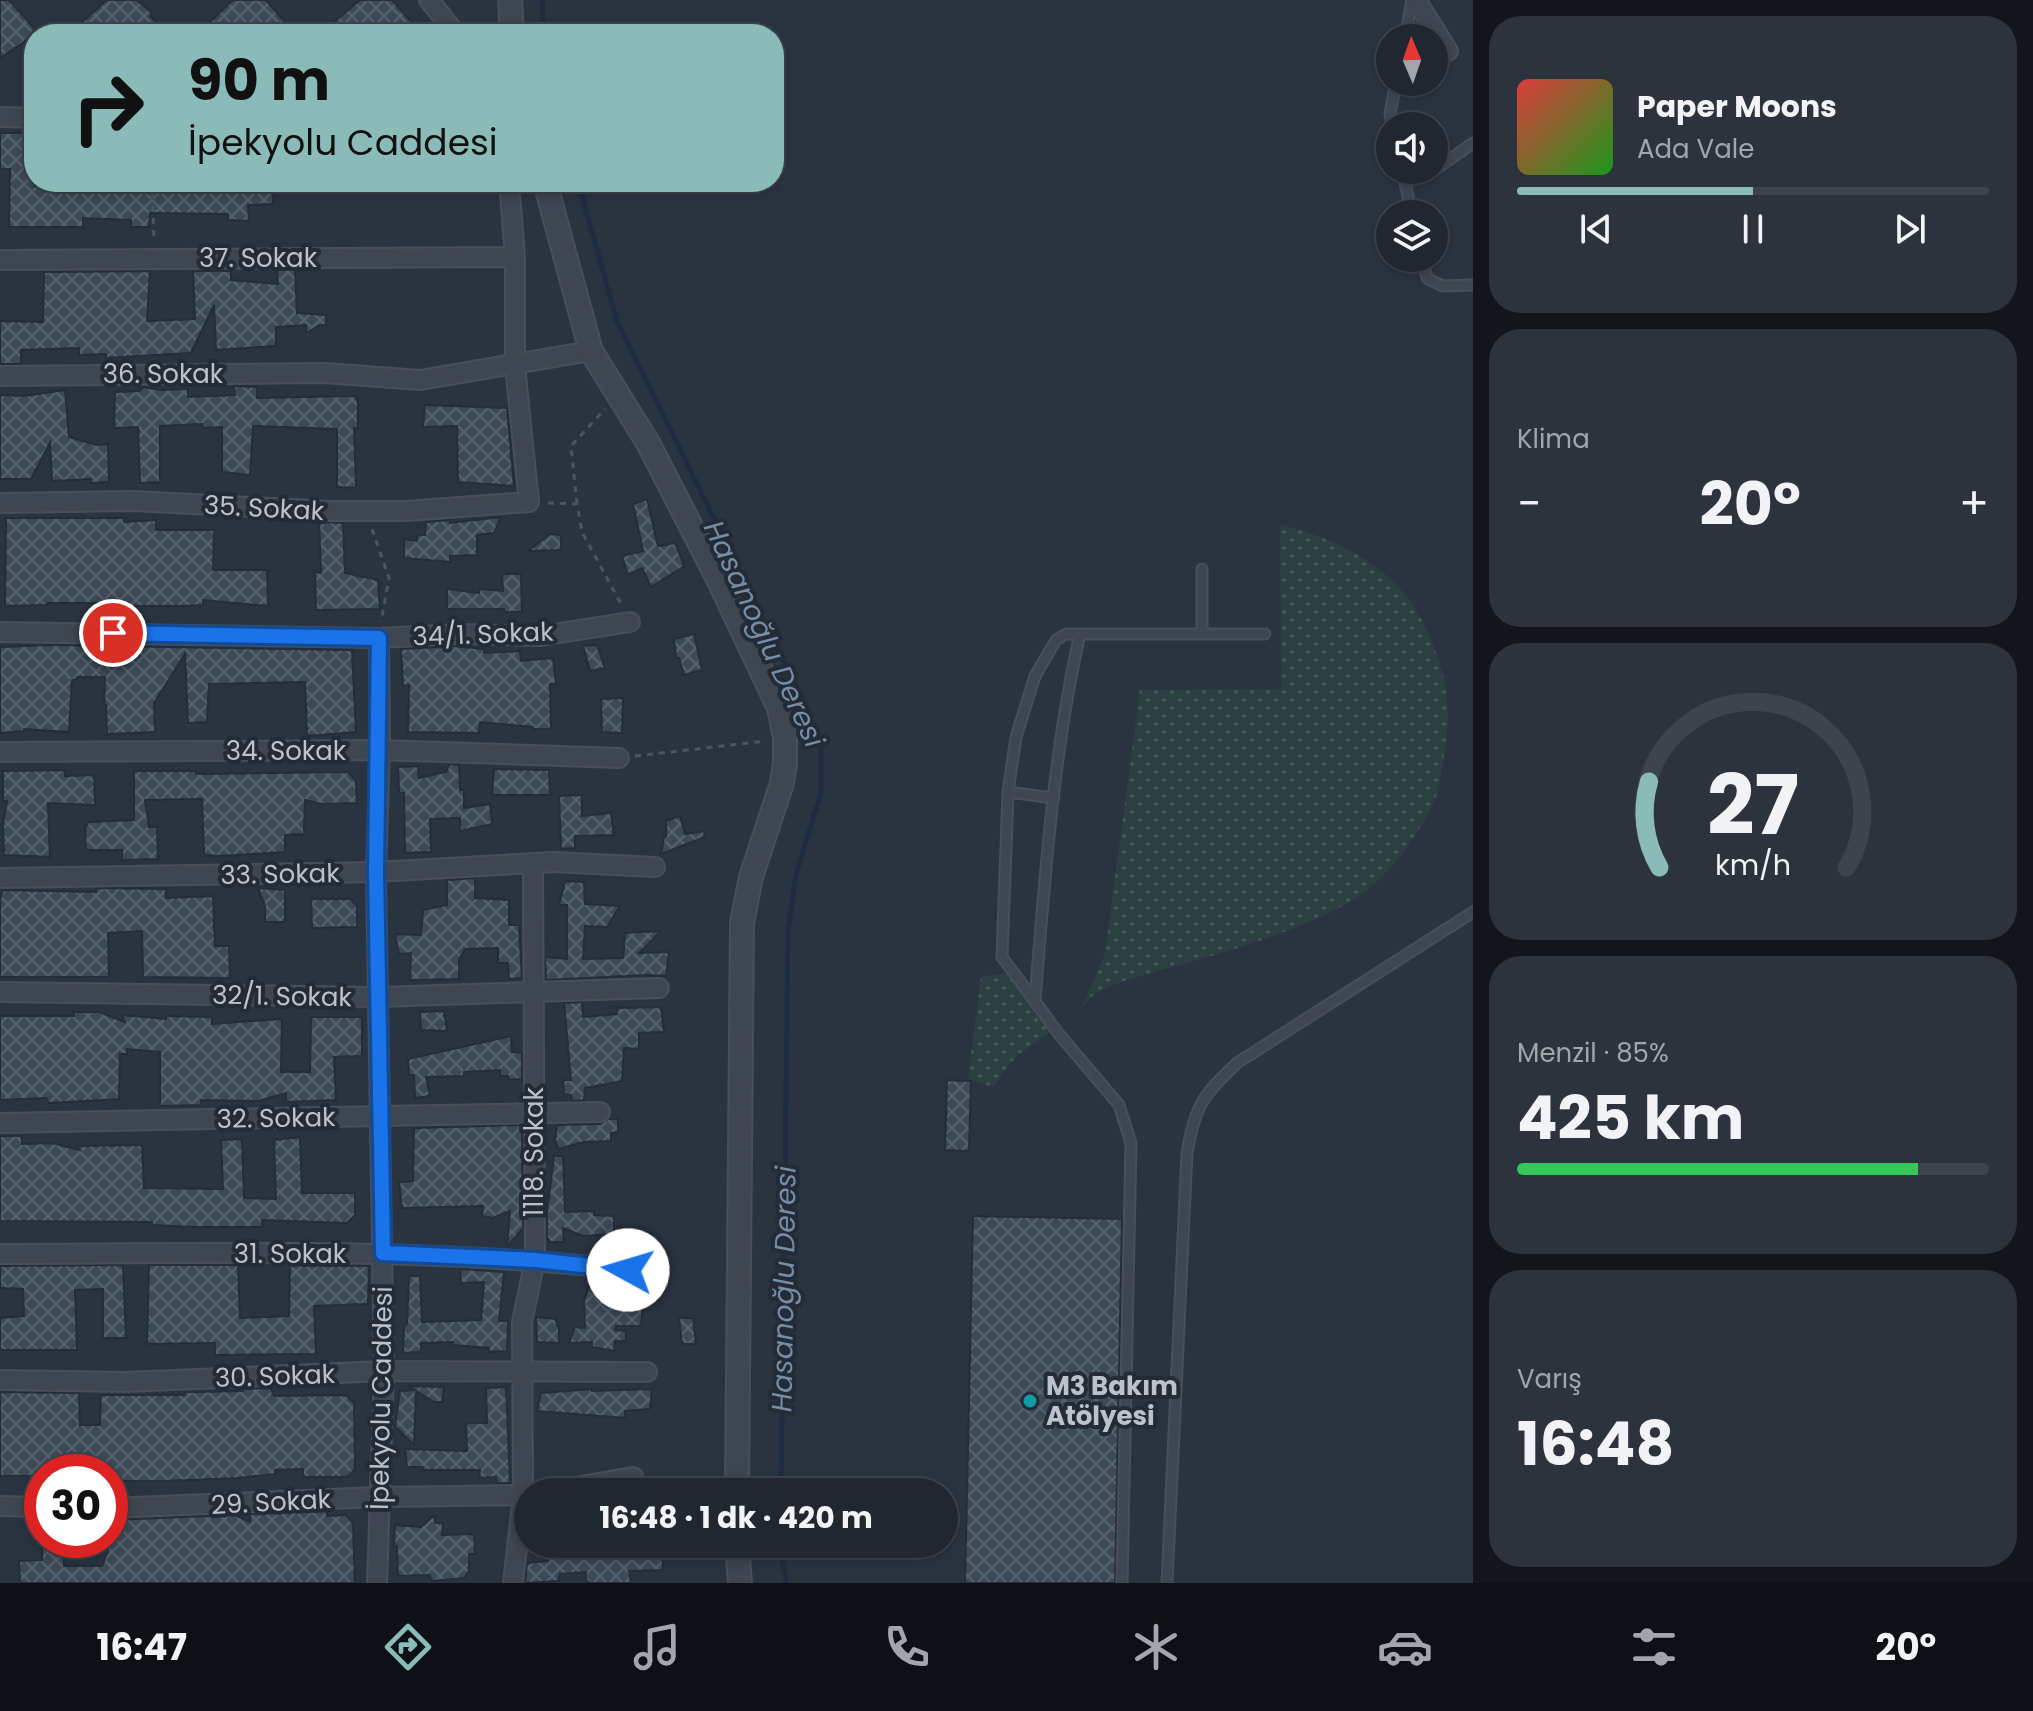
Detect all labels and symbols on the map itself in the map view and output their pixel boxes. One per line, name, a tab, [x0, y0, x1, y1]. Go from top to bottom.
north arrow	[1376, 24, 1448, 96]
street label: 37. Sokak	[199, 240, 318, 276]
street label: 36. Sokak	[103, 356, 224, 392]
street label: 35. Sokak	[203, 487, 326, 529]
water label: Hasanoğlu Deresi	[694, 514, 834, 755]
pin	[79, 599, 147, 667]
street label: 34/1. Sokak	[412, 614, 555, 654]
street label: 34. Sokak	[226, 733, 347, 769]
street label: 33. Sokak	[220, 855, 341, 893]
street label: 32/1. Sokak	[212, 977, 353, 1015]
street label: 1118. Sokak	[516, 1086, 552, 1217]
street label: 32. Sokak	[216, 1099, 336, 1137]
water label: Hasanoğlu Deresi	[762, 1164, 806, 1412]
position arrow	[586, 1228, 670, 1312]
street label: 31. Sokak	[234, 1236, 347, 1272]
street label: İpekyolu Caddesi	[361, 1286, 401, 1510]
street label: 30. Sokak	[214, 1356, 336, 1396]
place label: M3 Bakım Atölyesi	[1046, 1368, 1178, 1434]
marker: M3 Bakım Atölyesi	[1021, 1392, 1039, 1410]
speed limit sign: 30	[24, 1454, 128, 1558]
street label: 29. Sokak	[210, 1481, 332, 1523]

